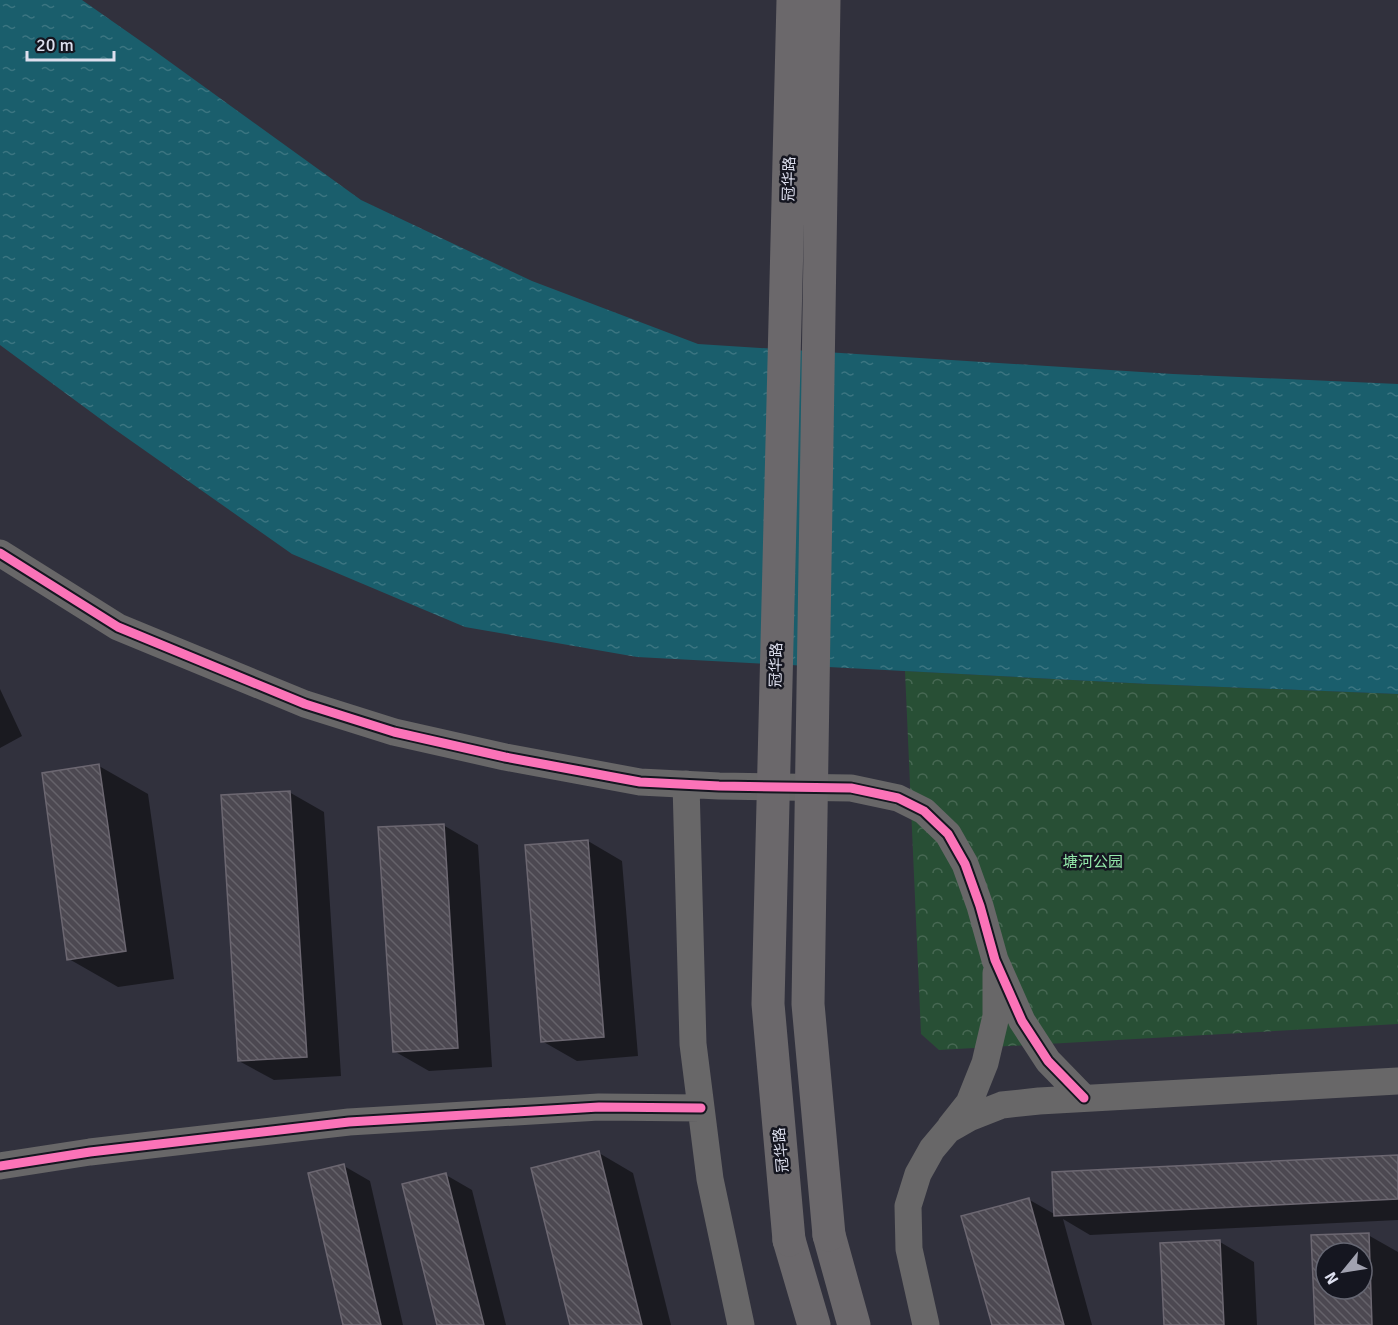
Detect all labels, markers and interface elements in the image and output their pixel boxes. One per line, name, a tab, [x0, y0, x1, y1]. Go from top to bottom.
scale bar	[27, 24, 114, 62]
text: 20 m	[36, 34, 74, 56]
street label: 冠华路	[780, 156, 798, 202]
street label: 冠华路	[767, 642, 785, 688]
park label: 塘河公园	[1063, 853, 1123, 871]
street label: 冠华路	[770, 1127, 792, 1173]
north arrow	[1314, 1241, 1374, 1301]
text: N	[1320, 1268, 1343, 1288]

